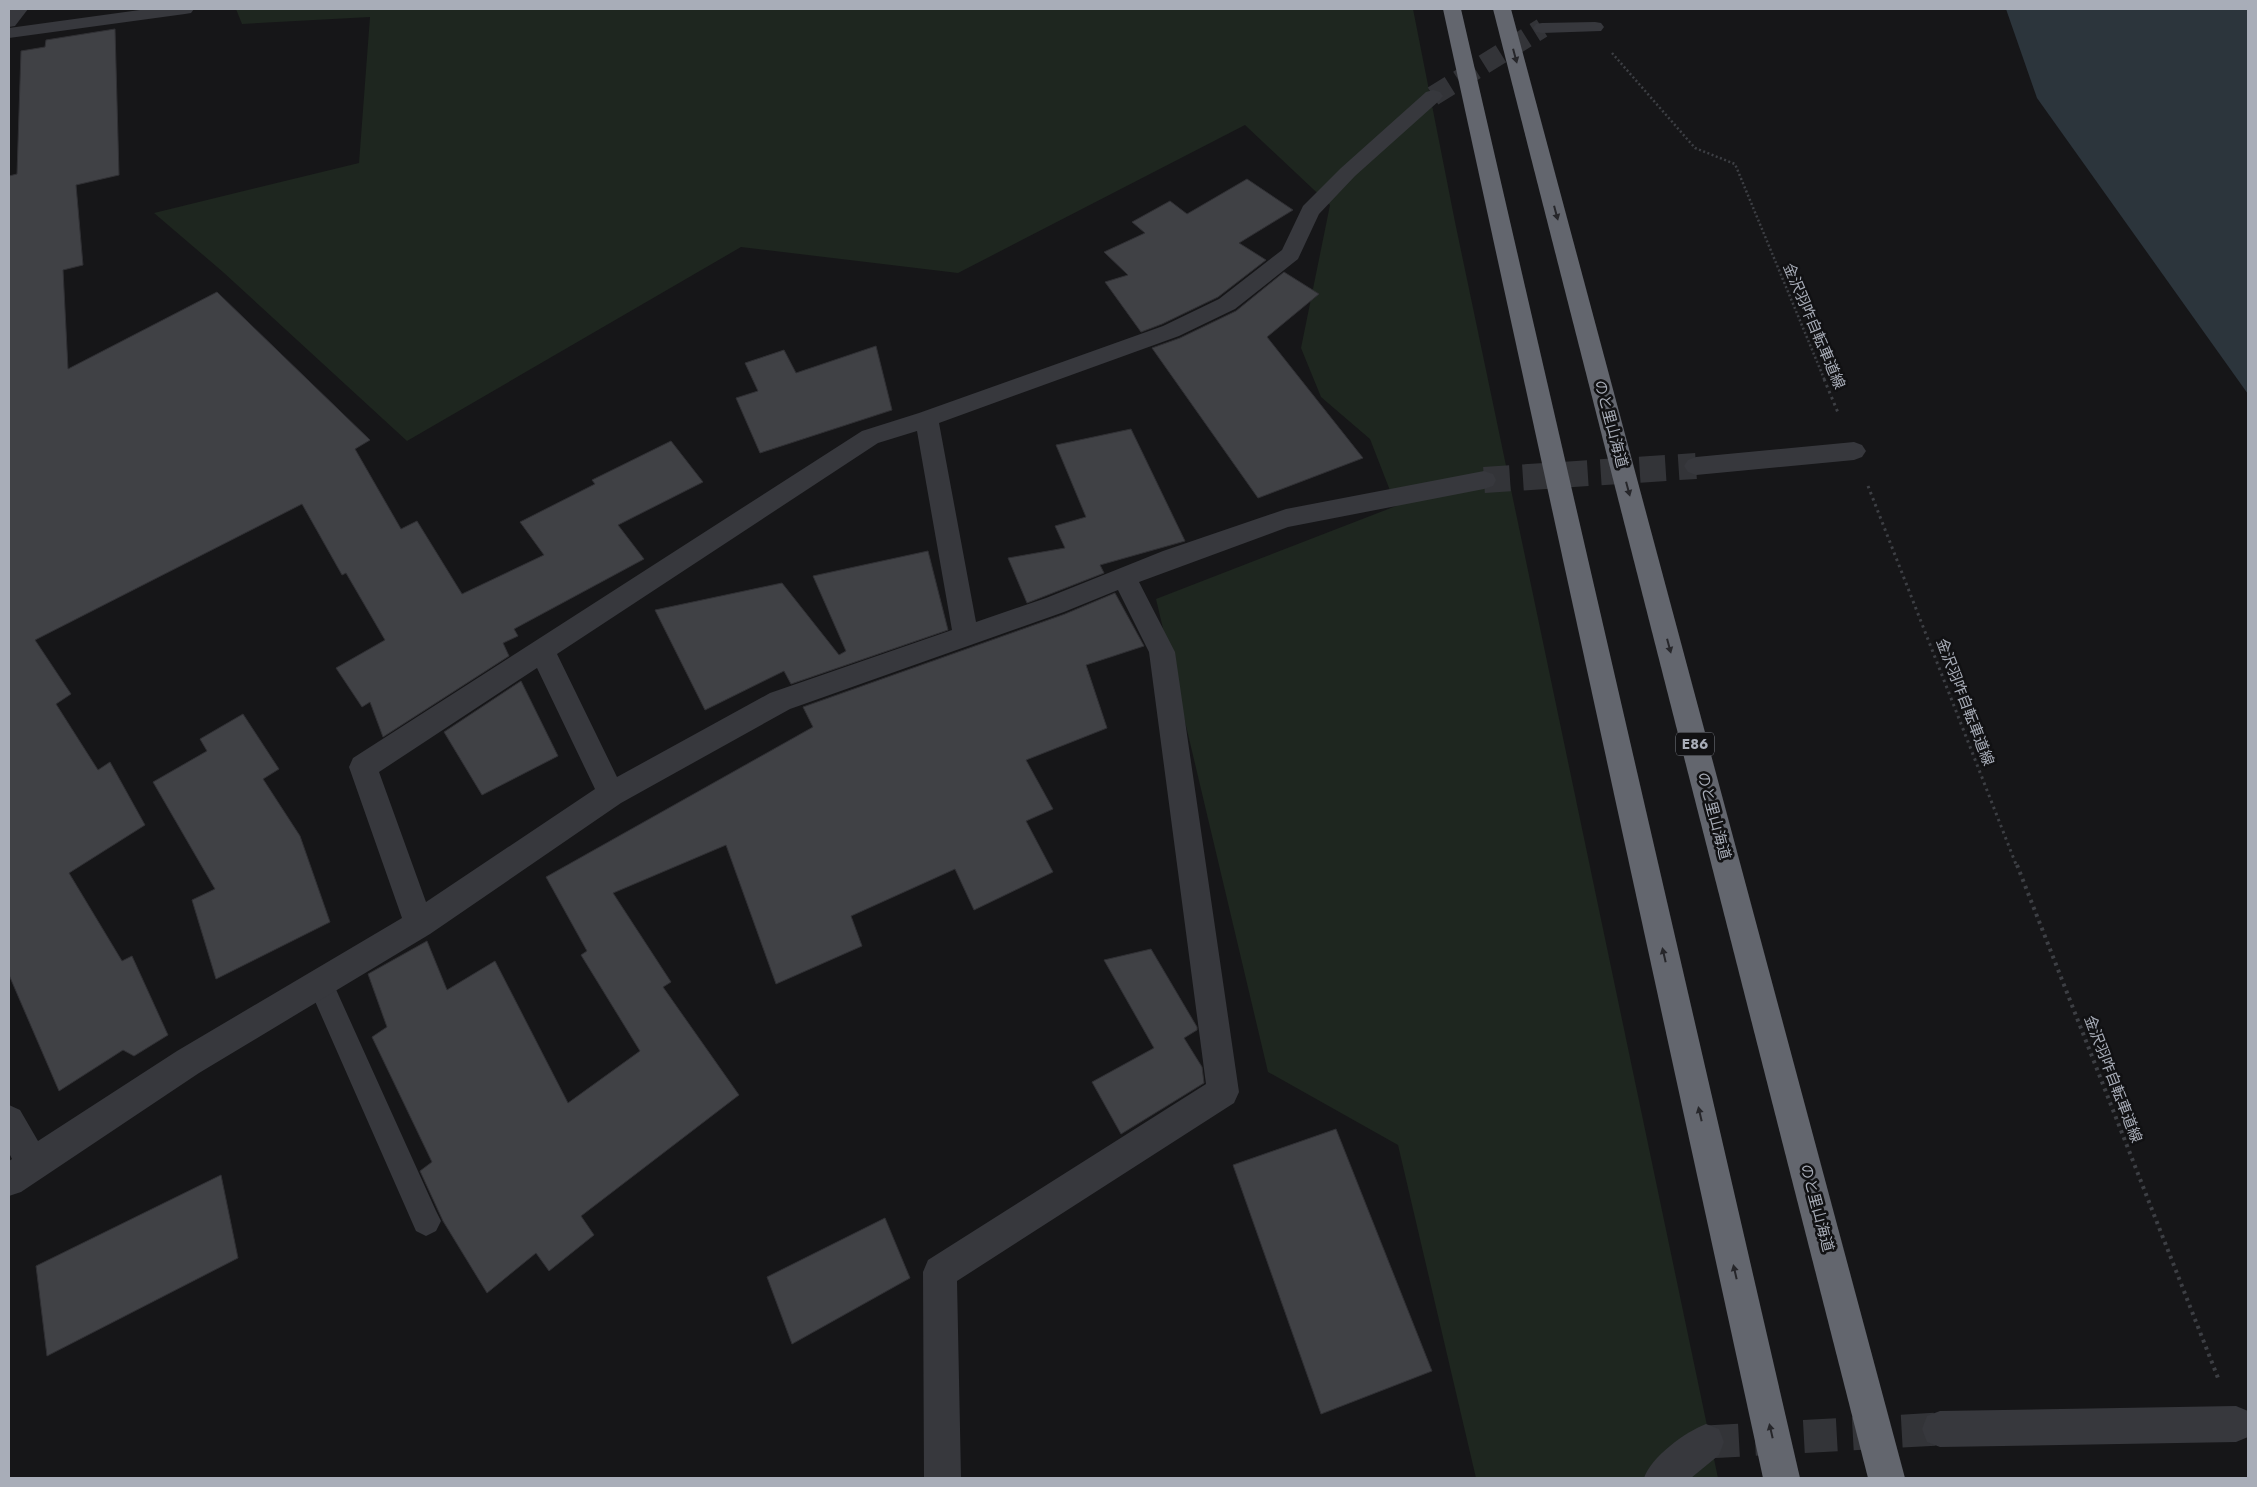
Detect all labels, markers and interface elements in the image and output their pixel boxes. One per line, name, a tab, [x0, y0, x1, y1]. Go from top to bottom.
one-way arrow	[1511, 48, 1519, 63]
one-way arrow	[1552, 206, 1560, 221]
street label: 金沢羽咋自転車道線	[1777, 260, 1851, 392]
street label: のと里山海道	[1589, 378, 1633, 470]
one-way arrow	[1624, 481, 1632, 496]
street label: 金沢羽咋自転車道線	[1931, 635, 1999, 769]
one-way arrow	[1666, 639, 1674, 654]
road number: E86	[1676, 732, 1714, 756]
street label: のと里山海道	[1692, 770, 1736, 862]
one-way arrow	[1660, 947, 1668, 963]
street label: 金沢羽咋自転車道線	[2079, 1012, 2147, 1146]
one-way arrow	[1696, 1106, 1704, 1121]
street label: のと里山海道	[1795, 1162, 1839, 1254]
one-way arrow	[1731, 1265, 1739, 1280]
one-way arrow	[1767, 1423, 1775, 1438]

